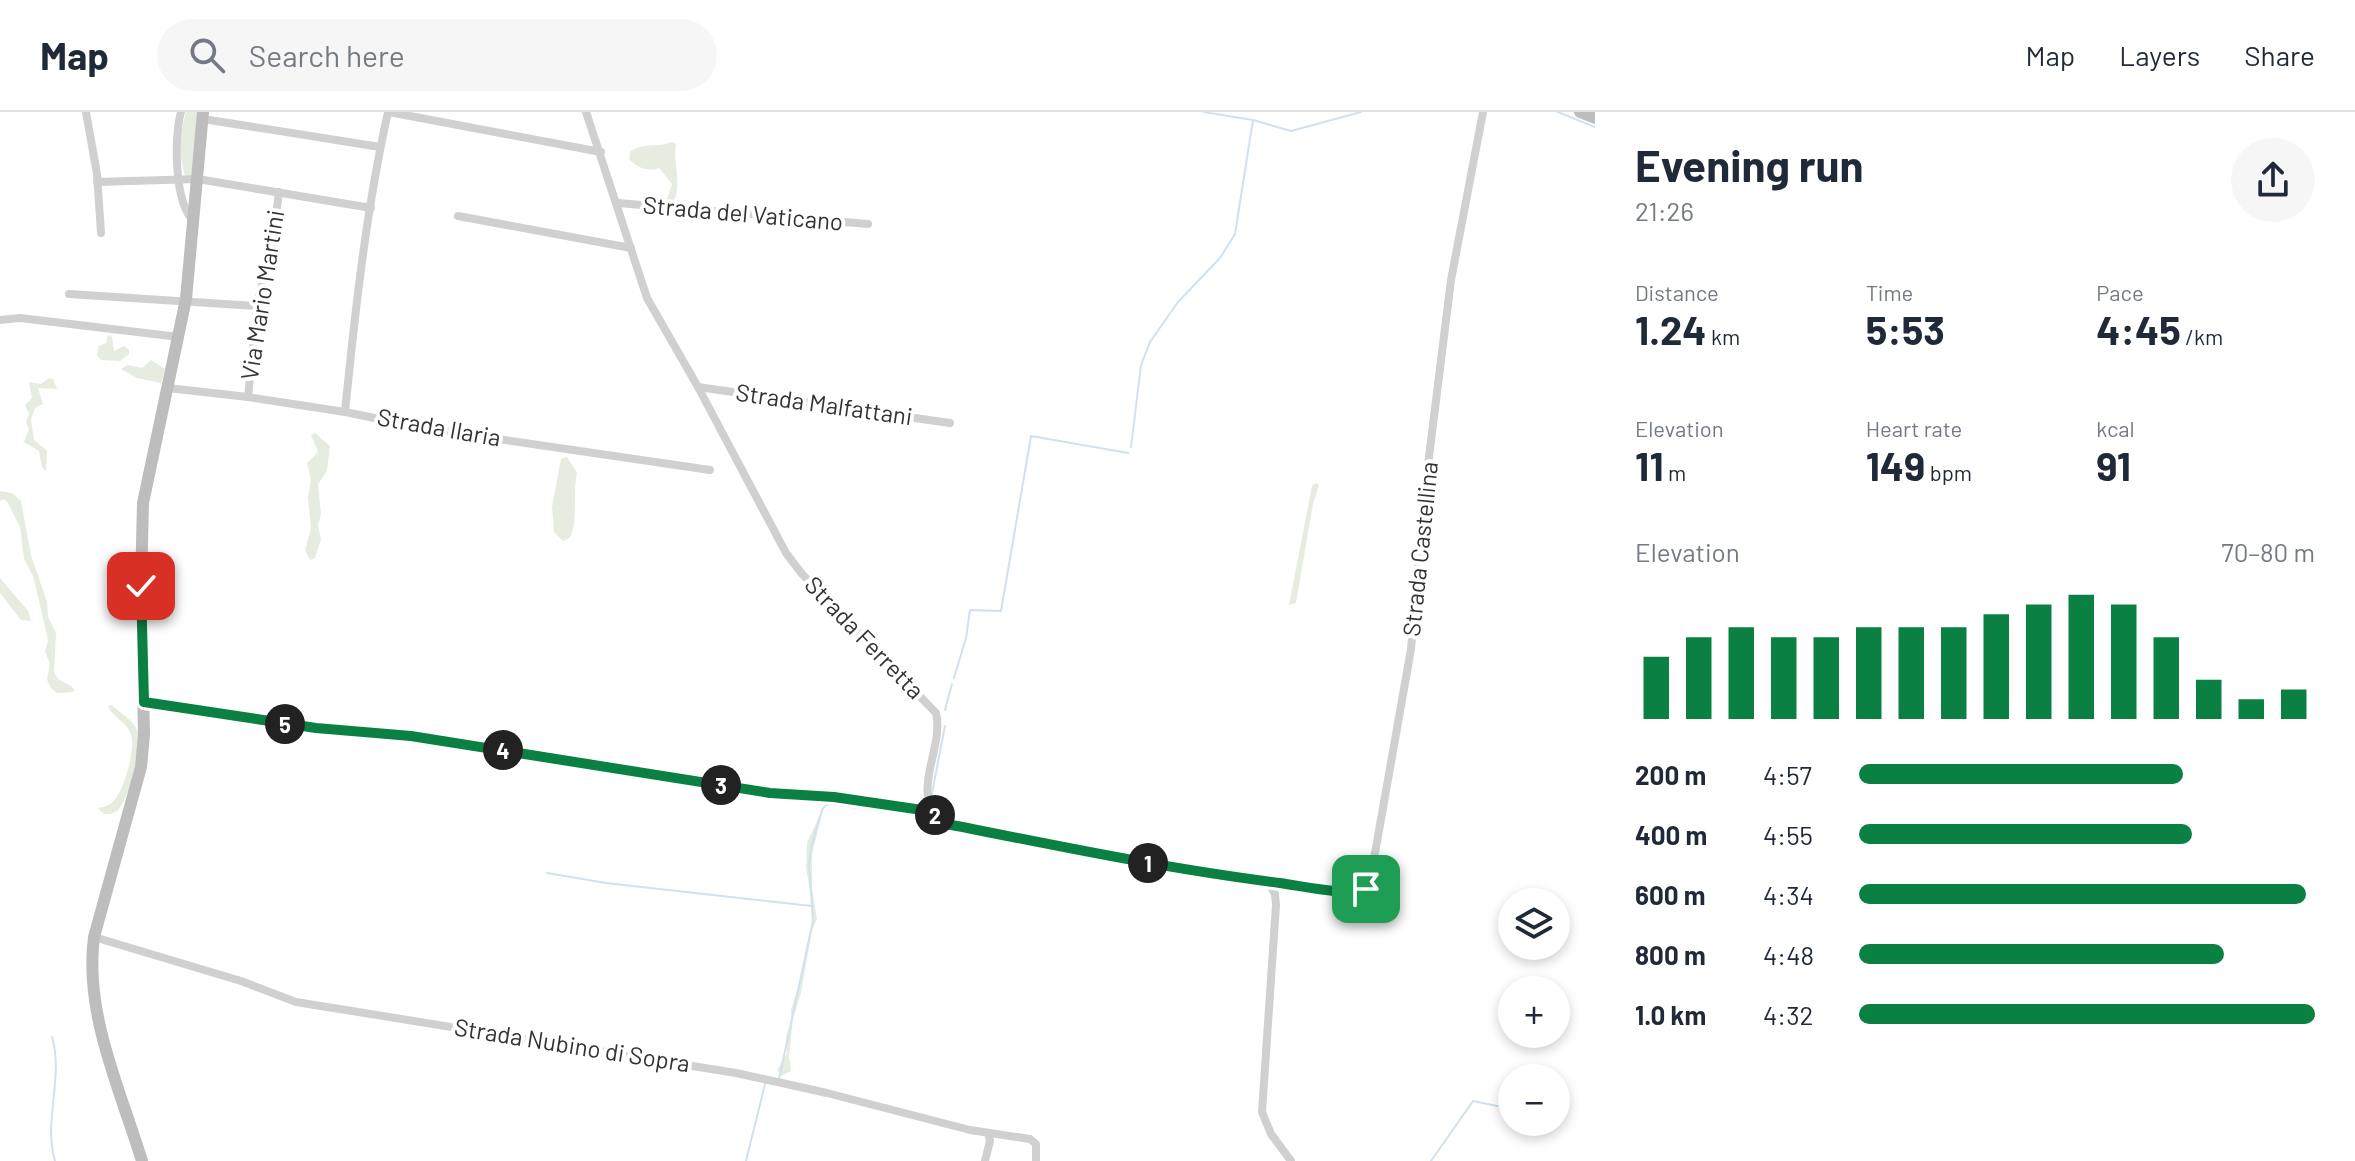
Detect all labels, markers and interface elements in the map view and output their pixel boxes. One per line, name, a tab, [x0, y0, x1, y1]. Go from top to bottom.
search box	[157, 19, 717, 91]
text: Map	[40, 32, 109, 78]
icon: search	[185, 33, 229, 77]
text: Search here	[249, 37, 405, 73]
text: Map	[2025, 38, 2075, 72]
text: Layers	[2119, 38, 2200, 72]
text: Share	[2244, 38, 2315, 72]
text: Evening run	[1635, 138, 1864, 191]
button: share	[2231, 138, 2315, 222]
street label: Strada del Vaticano	[642, 189, 844, 236]
text: 21:26	[1635, 195, 1694, 226]
street label: Via Mario Martini	[234, 208, 289, 382]
text: Distance	[1635, 279, 1719, 305]
text: Time	[1866, 279, 1913, 305]
text: Pace	[2096, 279, 2144, 305]
text: 1.24	[1635, 305, 1707, 353]
text: 5:53	[1866, 305, 1945, 353]
text: 4:45	[2096, 305, 2181, 353]
text: km	[1707, 323, 1740, 349]
text: /km	[2181, 323, 2223, 349]
street label: Strada Malfattani	[734, 377, 914, 430]
street label: Strada Ilaria	[375, 401, 503, 452]
text: Elevation	[1635, 415, 1724, 441]
text: Heart rate	[1866, 415, 1962, 441]
text: kcal	[2096, 415, 2135, 441]
text: 11	[1635, 441, 1664, 489]
text: 149	[1866, 441, 1925, 489]
text: 91	[2096, 441, 2131, 489]
text: m	[1664, 459, 1686, 485]
text: bpm	[1925, 459, 1972, 485]
street label: Strada Castellina	[1396, 460, 1443, 638]
text: Elevation	[1635, 536, 1740, 567]
text: 70–80 m	[2221, 536, 2315, 567]
pin	[107, 552, 175, 620]
icon: check	[119, 564, 163, 608]
street label: Strada Ferretta	[799, 570, 931, 704]
pin: 5	[265, 704, 305, 744]
text: 5	[279, 711, 291, 737]
pin: 4	[483, 730, 523, 770]
text: 4	[496, 737, 510, 763]
text: 200 m	[1635, 759, 1706, 790]
text: 4:57	[1763, 759, 1812, 790]
pin: 3	[701, 765, 741, 805]
text: 3	[715, 772, 727, 798]
pin: 2	[915, 795, 955, 835]
text: 2	[929, 802, 941, 828]
text: 400 m	[1635, 819, 1707, 850]
text: 4:55	[1763, 819, 1813, 850]
pin: 1	[1128, 843, 1168, 883]
text: 1	[1144, 850, 1152, 876]
pin	[1332, 855, 1400, 923]
icon: arrive	[1344, 867, 1388, 911]
text: 600 m	[1635, 879, 1706, 910]
text: 4:34	[1763, 879, 1814, 910]
map controls	[1498, 888, 1570, 1136]
button: layers	[1498, 888, 1570, 960]
text: 800 m	[1635, 939, 1706, 970]
text: 4:48	[1763, 939, 1814, 970]
button: +	[1498, 976, 1570, 1048]
text: 1.0 km	[1635, 999, 1706, 1030]
text: 4:32	[1763, 999, 1813, 1030]
street label: Strada Nubino di Sopra	[452, 1012, 692, 1077]
button: −	[1498, 1064, 1570, 1136]

